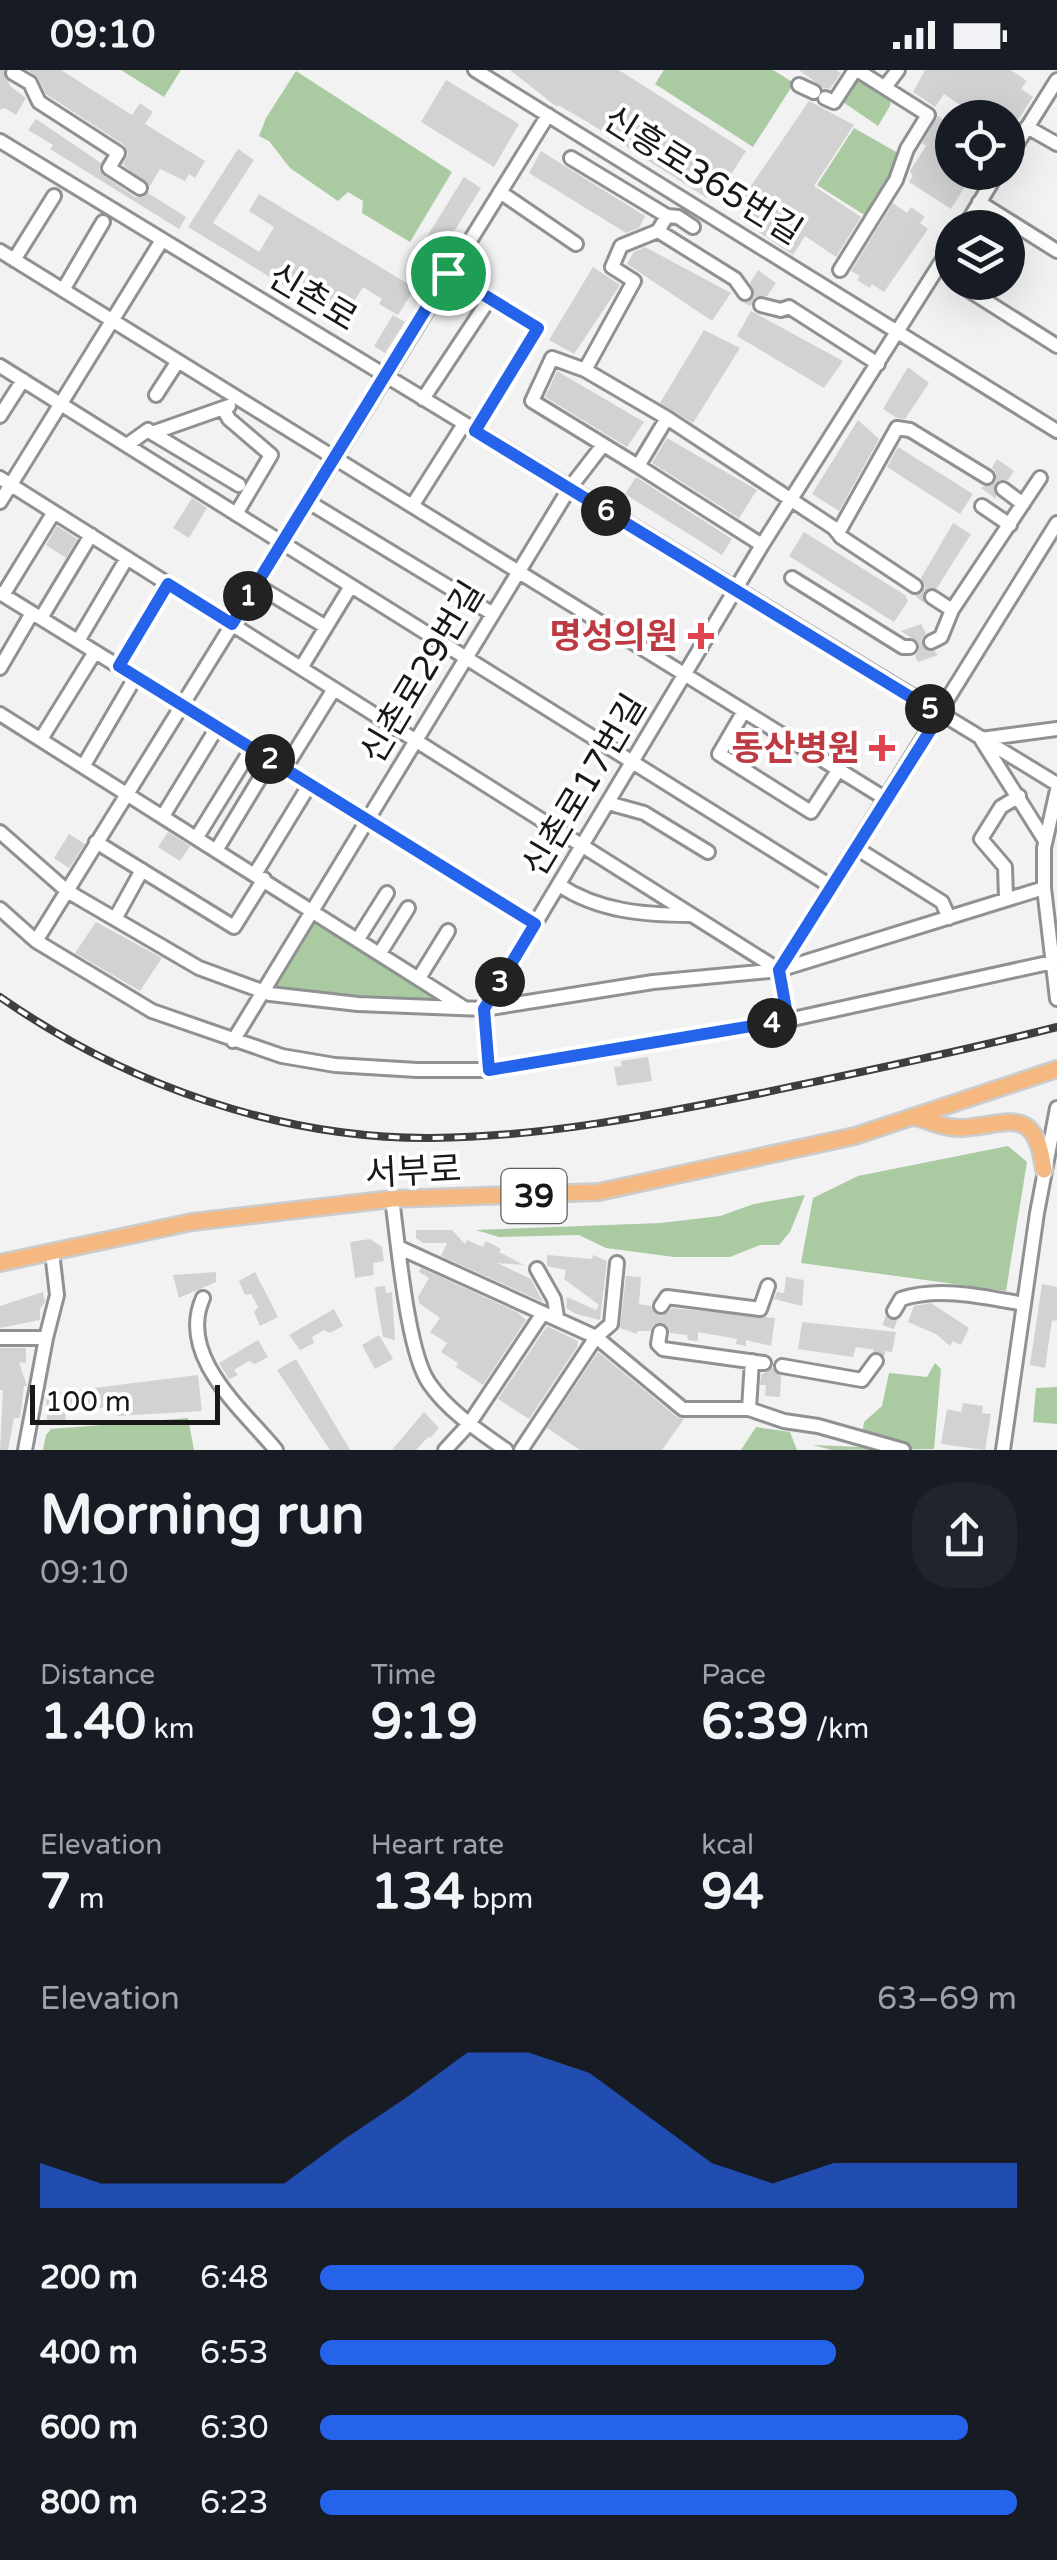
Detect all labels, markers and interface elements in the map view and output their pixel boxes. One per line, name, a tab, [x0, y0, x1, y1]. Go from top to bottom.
text: 09:10	[50, 12, 155, 58]
street label: 신흥로365번길	[595, 98, 810, 254]
map controls	[935, 100, 1025, 300]
button: locate	[935, 100, 1025, 190]
button: layers	[935, 210, 1025, 300]
pin	[406, 231, 491, 316]
icon: arrive	[421, 246, 476, 301]
street label: 신촌로	[260, 255, 365, 341]
pin: 6	[581, 486, 631, 536]
text: 6	[597, 494, 615, 528]
pin: 1	[223, 571, 273, 621]
street label: 신촌로29번길	[352, 574, 494, 771]
text: 1	[239, 579, 257, 613]
place label: 명성의원	[549, 616, 678, 658]
marker: 명성의원	[688, 623, 714, 649]
pin: 5	[905, 684, 955, 734]
street label: 신촌로17번길	[514, 687, 656, 884]
text: 5	[921, 692, 939, 726]
place label: 동산병원	[731, 728, 860, 770]
pin: 2	[245, 734, 295, 784]
marker: 동산병원	[869, 735, 895, 761]
text: 2	[261, 742, 279, 776]
pin: 3	[475, 957, 525, 1007]
text: 3	[491, 965, 509, 999]
pin: 4	[747, 998, 797, 1048]
text: 4	[763, 1006, 781, 1040]
street label: 서부로	[364, 1148, 462, 1195]
road number: 39	[502, 1169, 566, 1223]
scale bar	[30, 1380, 220, 1424]
text: 100 m	[45, 1385, 131, 1419]
text: Morning run	[40, 1483, 365, 1549]
button: share	[912, 1483, 1017, 1588]
text: 09:10	[40, 1554, 129, 1592]
text: Distance	[40, 1658, 155, 1692]
text: Time	[371, 1658, 436, 1692]
text: Pace	[701, 1658, 766, 1692]
text: 1.40	[40, 1692, 146, 1752]
text: 9:19	[371, 1692, 478, 1752]
text: 6:39	[701, 1692, 809, 1752]
text: km	[146, 1712, 194, 1746]
text: /km	[809, 1712, 869, 1746]
text: Elevation	[40, 1828, 162, 1862]
text: Heart rate	[371, 1828, 504, 1862]
text: kcal	[701, 1828, 754, 1862]
text: 7	[40, 1862, 71, 1922]
text: 134	[371, 1862, 465, 1922]
text: 94	[701, 1862, 764, 1922]
text: m	[71, 1882, 104, 1916]
text: bpm	[465, 1882, 533, 1916]
text: Elevation	[40, 1980, 180, 2018]
text: 63–69 m	[877, 1980, 1017, 2018]
text: 200 m	[40, 2259, 138, 2297]
text: 6:48	[200, 2259, 269, 2297]
text: 400 m	[40, 2334, 138, 2372]
text: 6:53	[200, 2334, 269, 2372]
text: 600 m	[40, 2409, 138, 2447]
text: 6:30	[200, 2409, 269, 2447]
text: 800 m	[40, 2484, 138, 2522]
text: 6:23	[200, 2484, 269, 2522]

